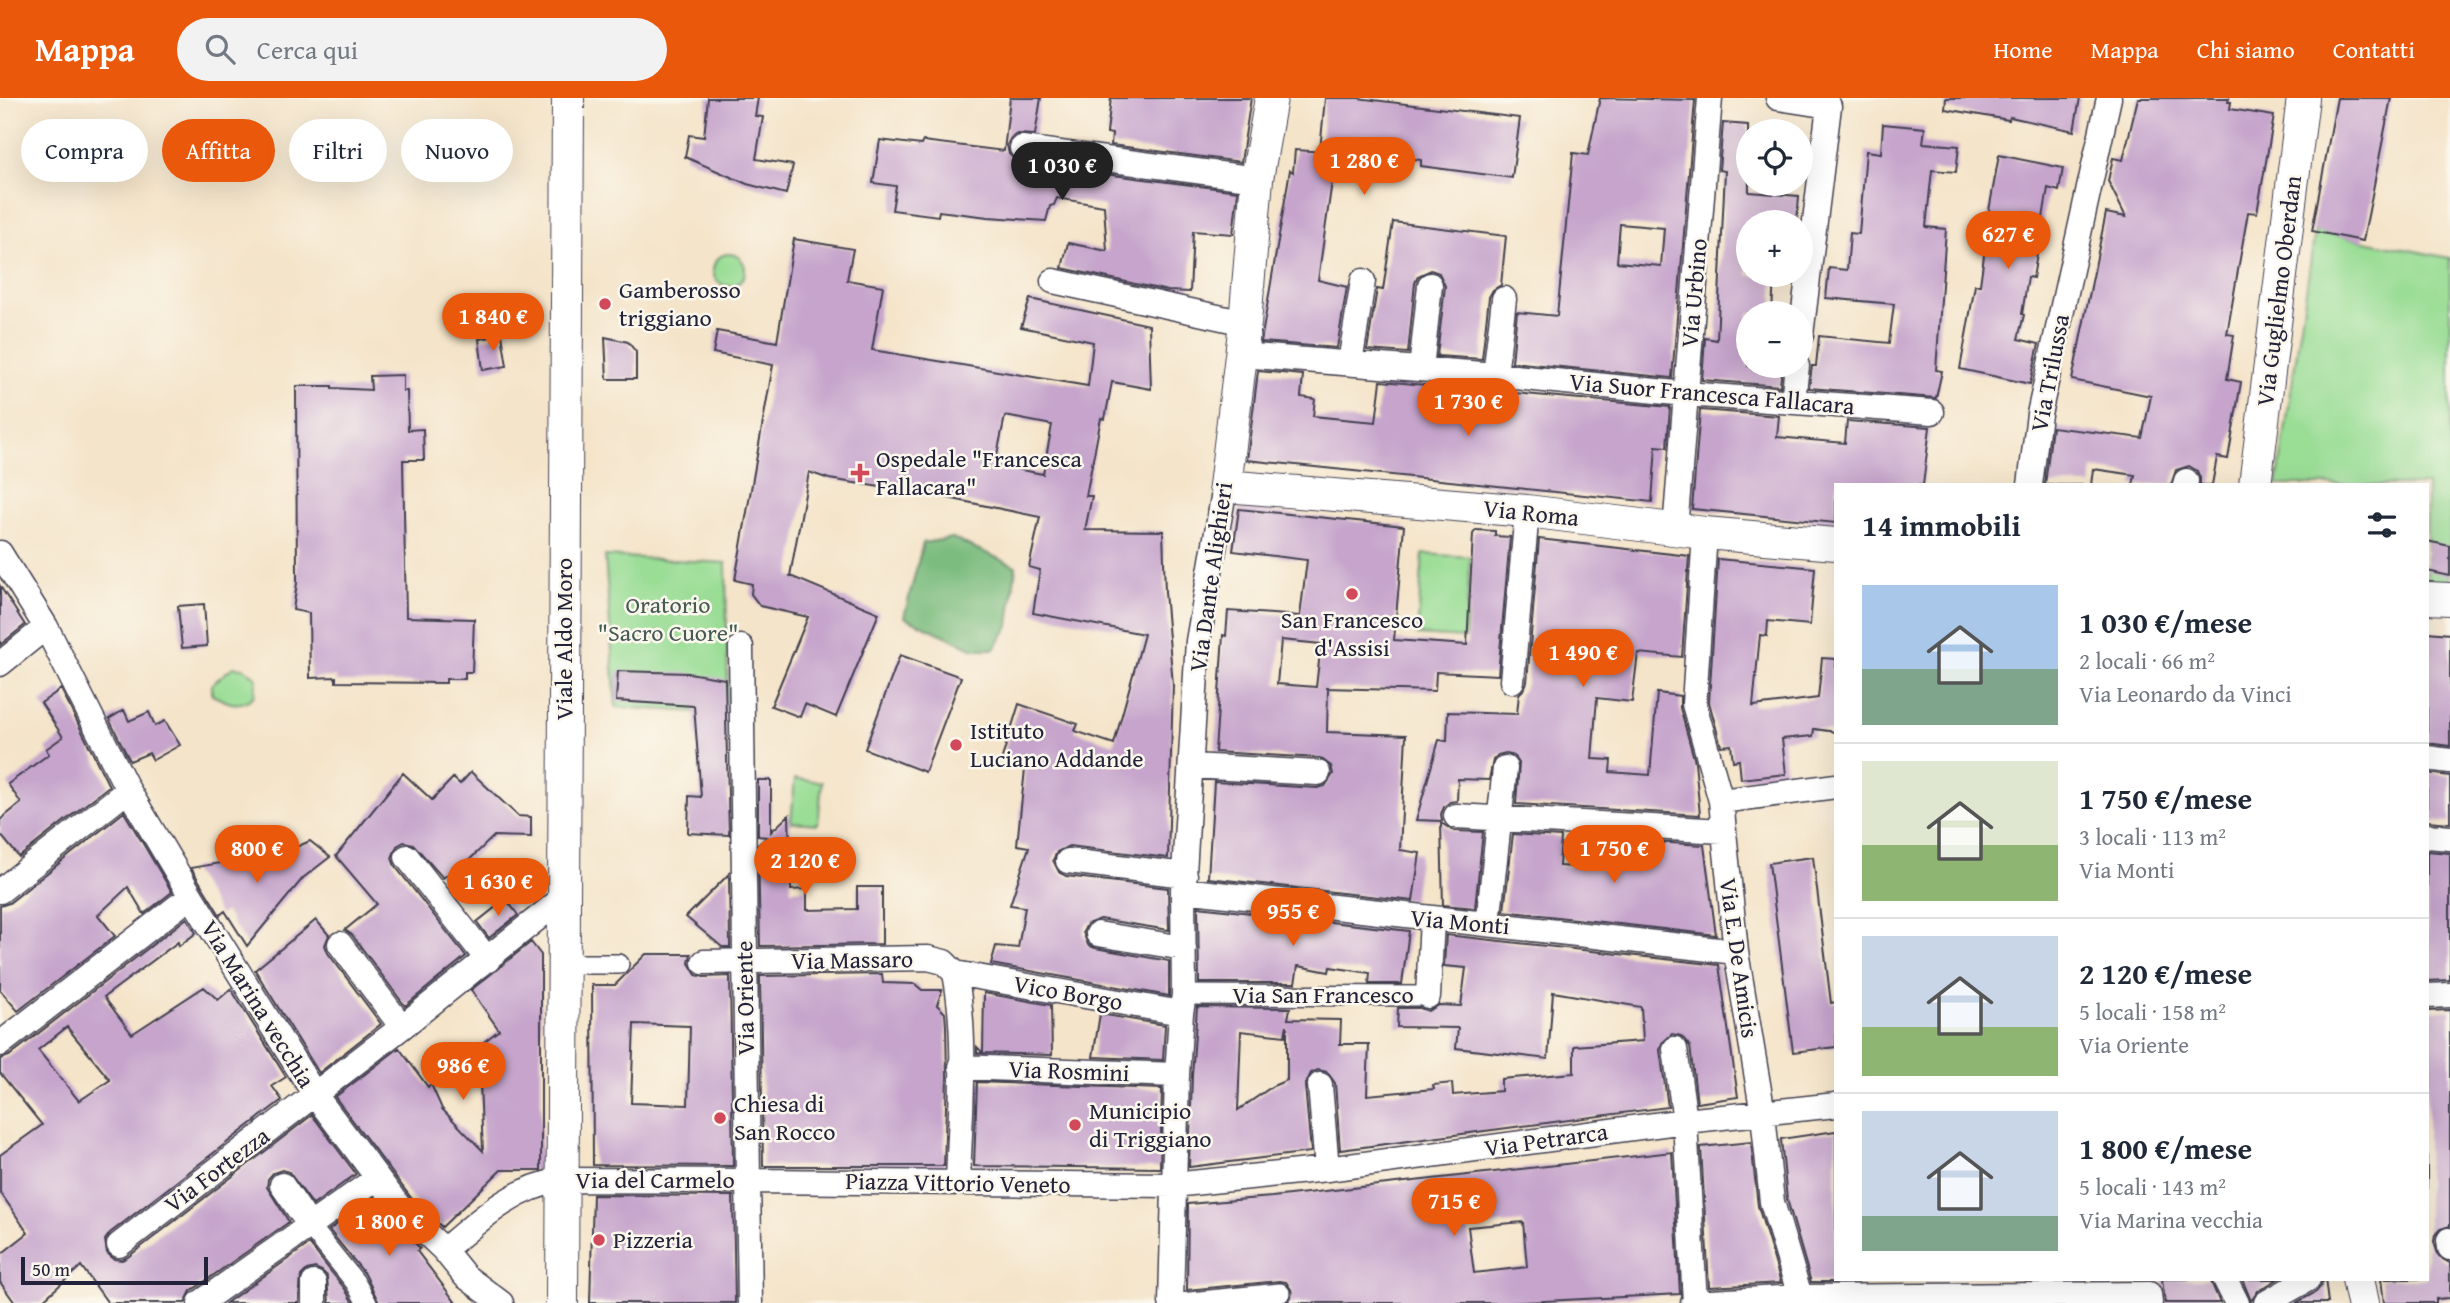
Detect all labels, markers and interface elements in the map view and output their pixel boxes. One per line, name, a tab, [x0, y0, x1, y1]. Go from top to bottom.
search box	[177, 18, 667, 81]
text: Mappa	[35, 25, 135, 73]
icon: search	[201, 30, 239, 68]
text: Cerca qui	[257, 30, 358, 69]
text: Home	[1993, 32, 2052, 67]
text: Mappa	[2090, 32, 2159, 67]
text: Chi siamo	[2197, 32, 2295, 67]
text: Contatti	[2333, 32, 2415, 67]
chip: Compra	[21, 119, 148, 182]
chip: Affitta	[162, 119, 275, 182]
chip: Filtri	[289, 119, 387, 182]
chip: Nuovo	[401, 119, 513, 182]
map controls	[1736, 119, 1813, 378]
button: locate	[1736, 119, 1813, 196]
pin: 1 280 €	[1299, 138, 1429, 197]
pin: 1 030 €	[997, 142, 1127, 202]
text: 1 280 €	[1329, 143, 1399, 176]
text: 1 030 €	[1027, 148, 1097, 181]
street label: Via Guglielmo Oberdan	[2247, 173, 2310, 408]
button: +	[1736, 210, 1813, 287]
pin: 627 €	[1959, 212, 2057, 271]
text: 627 €	[1982, 217, 2034, 250]
street label: Via Urbino	[1671, 237, 1716, 349]
place label: Gamberosso triggiano	[619, 272, 741, 335]
pin: 1 840 €	[428, 294, 558, 353]
marker: Gamberosso triggiano	[597, 296, 613, 312]
text: 1 840 €	[458, 299, 528, 332]
button: −	[1736, 301, 1813, 378]
street label: Via Trilussa	[2021, 310, 2078, 435]
street label: Via Suor Francesca Fallacara	[1568, 364, 1857, 423]
pin: 1 730 €	[1403, 378, 1533, 438]
text: 1 730 €	[1433, 384, 1503, 417]
place label: Ospedale "Francesca Fallacara"	[876, 441, 1083, 504]
marker: Ospedale "Francesca Fallacara"	[850, 463, 870, 483]
street label: Via Dante Alighieri	[1180, 479, 1241, 674]
street label: Via Roma	[1481, 490, 1581, 535]
text: 14 immobili	[1862, 503, 2021, 547]
icon: filters	[2363, 506, 2401, 544]
street label: Viale Aldo Moro	[546, 558, 581, 720]
marker: San Francesco d'Assisi	[1344, 586, 1360, 602]
park label: Oratorio "Sacro Cuore"	[598, 587, 738, 650]
text: 1 030 €/mese	[2079, 600, 2252, 644]
place label: San Francesco d'Assisi	[1281, 602, 1423, 665]
icon: home	[1918, 613, 2002, 697]
pin: 1 490 €	[1518, 630, 1648, 689]
text: 1 490 €	[1548, 635, 1618, 668]
text: 2 locali · 66 m²	[2079, 644, 2215, 677]
text: Via Leonardo da Vinci	[2079, 677, 2292, 710]
place label: Istituto Luciano Addande	[970, 713, 1143, 776]
marker: Istituto Luciano Addande	[948, 737, 964, 753]
text: 1 750 €/mese	[2079, 776, 2252, 820]
icon: home	[1918, 789, 2002, 873]
text: 3 locali · 113 m²	[2079, 820, 2226, 853]
pin: 800 €	[208, 826, 306, 885]
pin: 1 750 €	[1549, 826, 1679, 885]
text: 800 €	[231, 831, 283, 864]
text: 1 750 €	[1579, 831, 1649, 864]
pin: 2 120 €	[740, 838, 870, 897]
text: 2 120 €	[770, 843, 840, 876]
text: Via Monti	[2079, 853, 2175, 886]
pin: 1 630 €	[433, 858, 563, 918]
text: 1 630 €	[463, 864, 533, 897]
street label: Via E. De Amicis	[1711, 876, 1768, 1040]
pin: 955 €	[1244, 888, 1342, 948]
text: 955 €	[1267, 894, 1319, 927]
street label: Via Monti	[1409, 900, 1511, 943]
street label: Via Marina vecchia	[193, 913, 324, 1095]
street label: Via Oriente	[726, 940, 763, 1056]
street label: Via Massaro	[791, 941, 913, 978]
text: 2 120 €/mese	[2079, 951, 2252, 995]
icon: home	[1918, 964, 2002, 1048]
street label: Vico Borgo	[1011, 966, 1126, 1019]
street label: Via San Francesco	[1232, 977, 1414, 1012]
text: 5 locali · 158 m²	[2079, 995, 2226, 1028]
text: Via Oriente	[2079, 1028, 2189, 1061]
pin: 986 €	[414, 1042, 512, 1102]
text: 986 €	[437, 1048, 489, 1081]
street label: Via Rosmini	[1008, 1051, 1130, 1090]
place label: Chiesa di San Rocco	[734, 1086, 835, 1149]
place label: Municipio di Triggiano	[1089, 1093, 1212, 1156]
marker: Chiesa di San Rocco	[712, 1110, 728, 1126]
street label: Via Petrarca	[1482, 1113, 1611, 1165]
marker: Municipio di Triggiano	[1067, 1117, 1083, 1133]
street label: Via Fortezza	[157, 1118, 277, 1221]
text: 1 800 €/mese	[2079, 1126, 2252, 1170]
icon: home	[1918, 1139, 2002, 1223]
street label: Via del Carmelo	[575, 1162, 735, 1197]
street label: Piazza Vittorio Veneto	[845, 1163, 1071, 1202]
text: 5 locali · 143 m²	[2079, 1170, 2226, 1203]
pin: 715 €	[1405, 1178, 1503, 1238]
text: 715 €	[1428, 1184, 1480, 1217]
pin: 1 800 €	[324, 1198, 454, 1258]
text: Via Marina vecchia	[2079, 1203, 2263, 1236]
text: 1 800 €	[354, 1204, 424, 1237]
place label: Pizzeria	[613, 1222, 694, 1257]
marker: Pizzeria	[591, 1232, 607, 1248]
scale bar	[21, 1254, 208, 1286]
text: 50 m	[32, 1255, 70, 1283]

